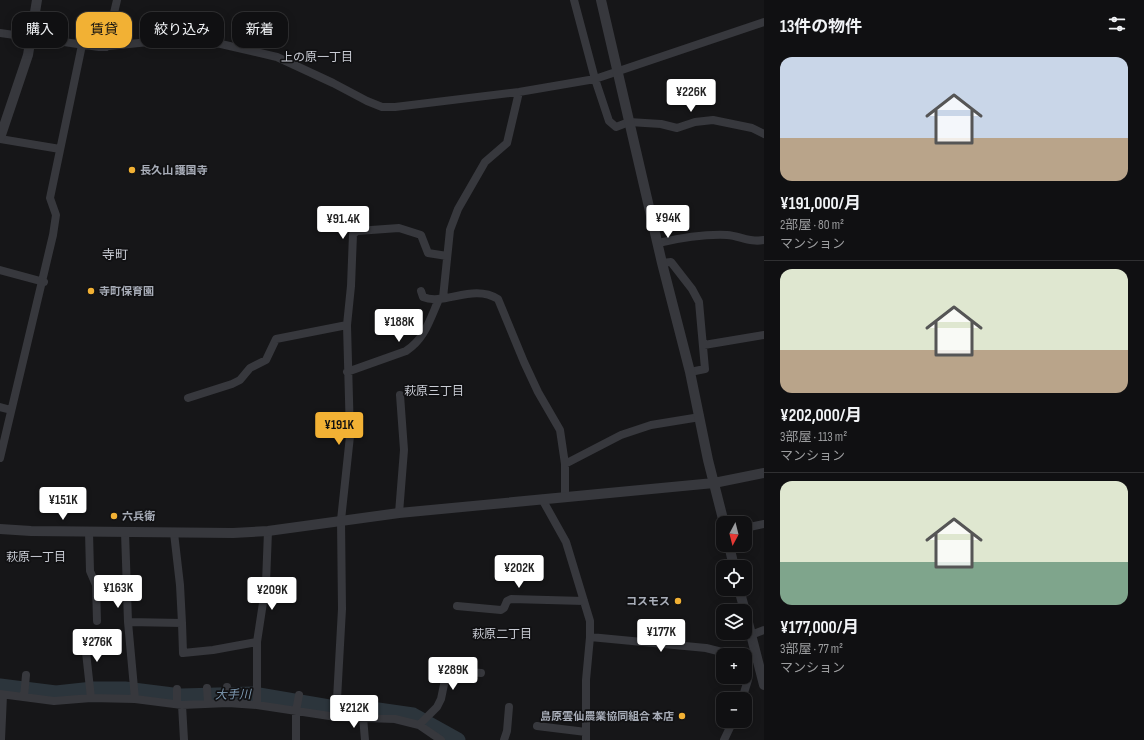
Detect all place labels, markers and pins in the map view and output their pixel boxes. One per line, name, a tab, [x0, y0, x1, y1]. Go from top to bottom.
pin: ¥226K	[663, 79, 719, 113]
place label: 長久山 護国寺	[140, 164, 208, 177]
marker: 長久山 護国寺	[127, 165, 137, 175]
pin: ¥94K	[644, 205, 692, 239]
pin: ¥91.4K	[310, 206, 376, 240]
place label: 寺町保育園	[99, 285, 154, 298]
marker: 寺町保育園	[86, 286, 96, 296]
pin: ¥188K	[371, 309, 427, 343]
pin: ¥191K	[311, 412, 367, 446]
pin: ¥151K	[35, 487, 91, 521]
place label: 六兵衛	[122, 510, 155, 523]
marker: 六兵衛	[109, 511, 119, 521]
pin: ¥202K	[491, 555, 547, 589]
pin: ¥163K	[90, 575, 146, 609]
pin: ¥209K	[244, 577, 300, 611]
place label: コスモス	[626, 595, 670, 608]
marker: コスモス	[673, 596, 683, 606]
pin: ¥177K	[633, 619, 689, 653]
pin: ¥276K	[69, 629, 125, 663]
pin: ¥289K	[425, 657, 481, 691]
pin: ¥212K	[326, 695, 382, 729]
place label: 島原雲仙農業協同組合 本店	[540, 710, 674, 723]
marker: 島原雲仙農業協同組合 本店	[677, 711, 687, 721]

